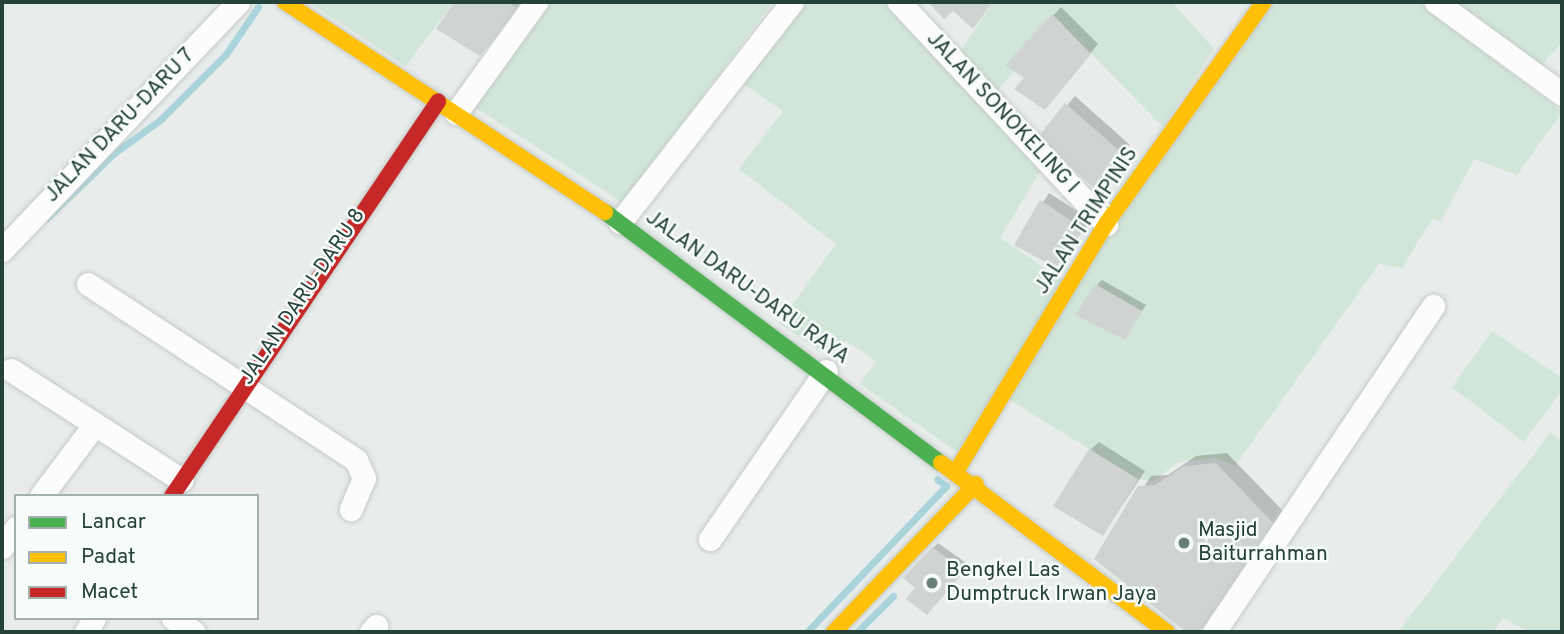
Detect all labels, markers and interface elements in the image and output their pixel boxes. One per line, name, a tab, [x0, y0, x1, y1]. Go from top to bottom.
street label: JALAN SONOKELING I	[920, 27, 1084, 199]
street label: JALAN DARU-DARU 7	[40, 43, 200, 209]
street label: JALAN TRIMPINIS	[1030, 142, 1144, 300]
street label: JALAN DARU-DARU 8	[235, 204, 371, 390]
street label: JALAN DARU-DARU RAYA	[640, 206, 854, 370]
legend	[14, 494, 259, 620]
text: Lancar	[81, 509, 146, 536]
place label: Masjid Baiturrahman	[1198, 518, 1328, 568]
marker: Masjid Baiturrahman	[1176, 535, 1192, 551]
text: Padat	[81, 544, 136, 571]
place label: Bengkel Las Dumptruck Irwan Jaya	[946, 558, 1157, 608]
marker: Bengkel Las Dumptruck Irwan Jaya	[924, 575, 940, 591]
text: Macet	[81, 579, 138, 606]

